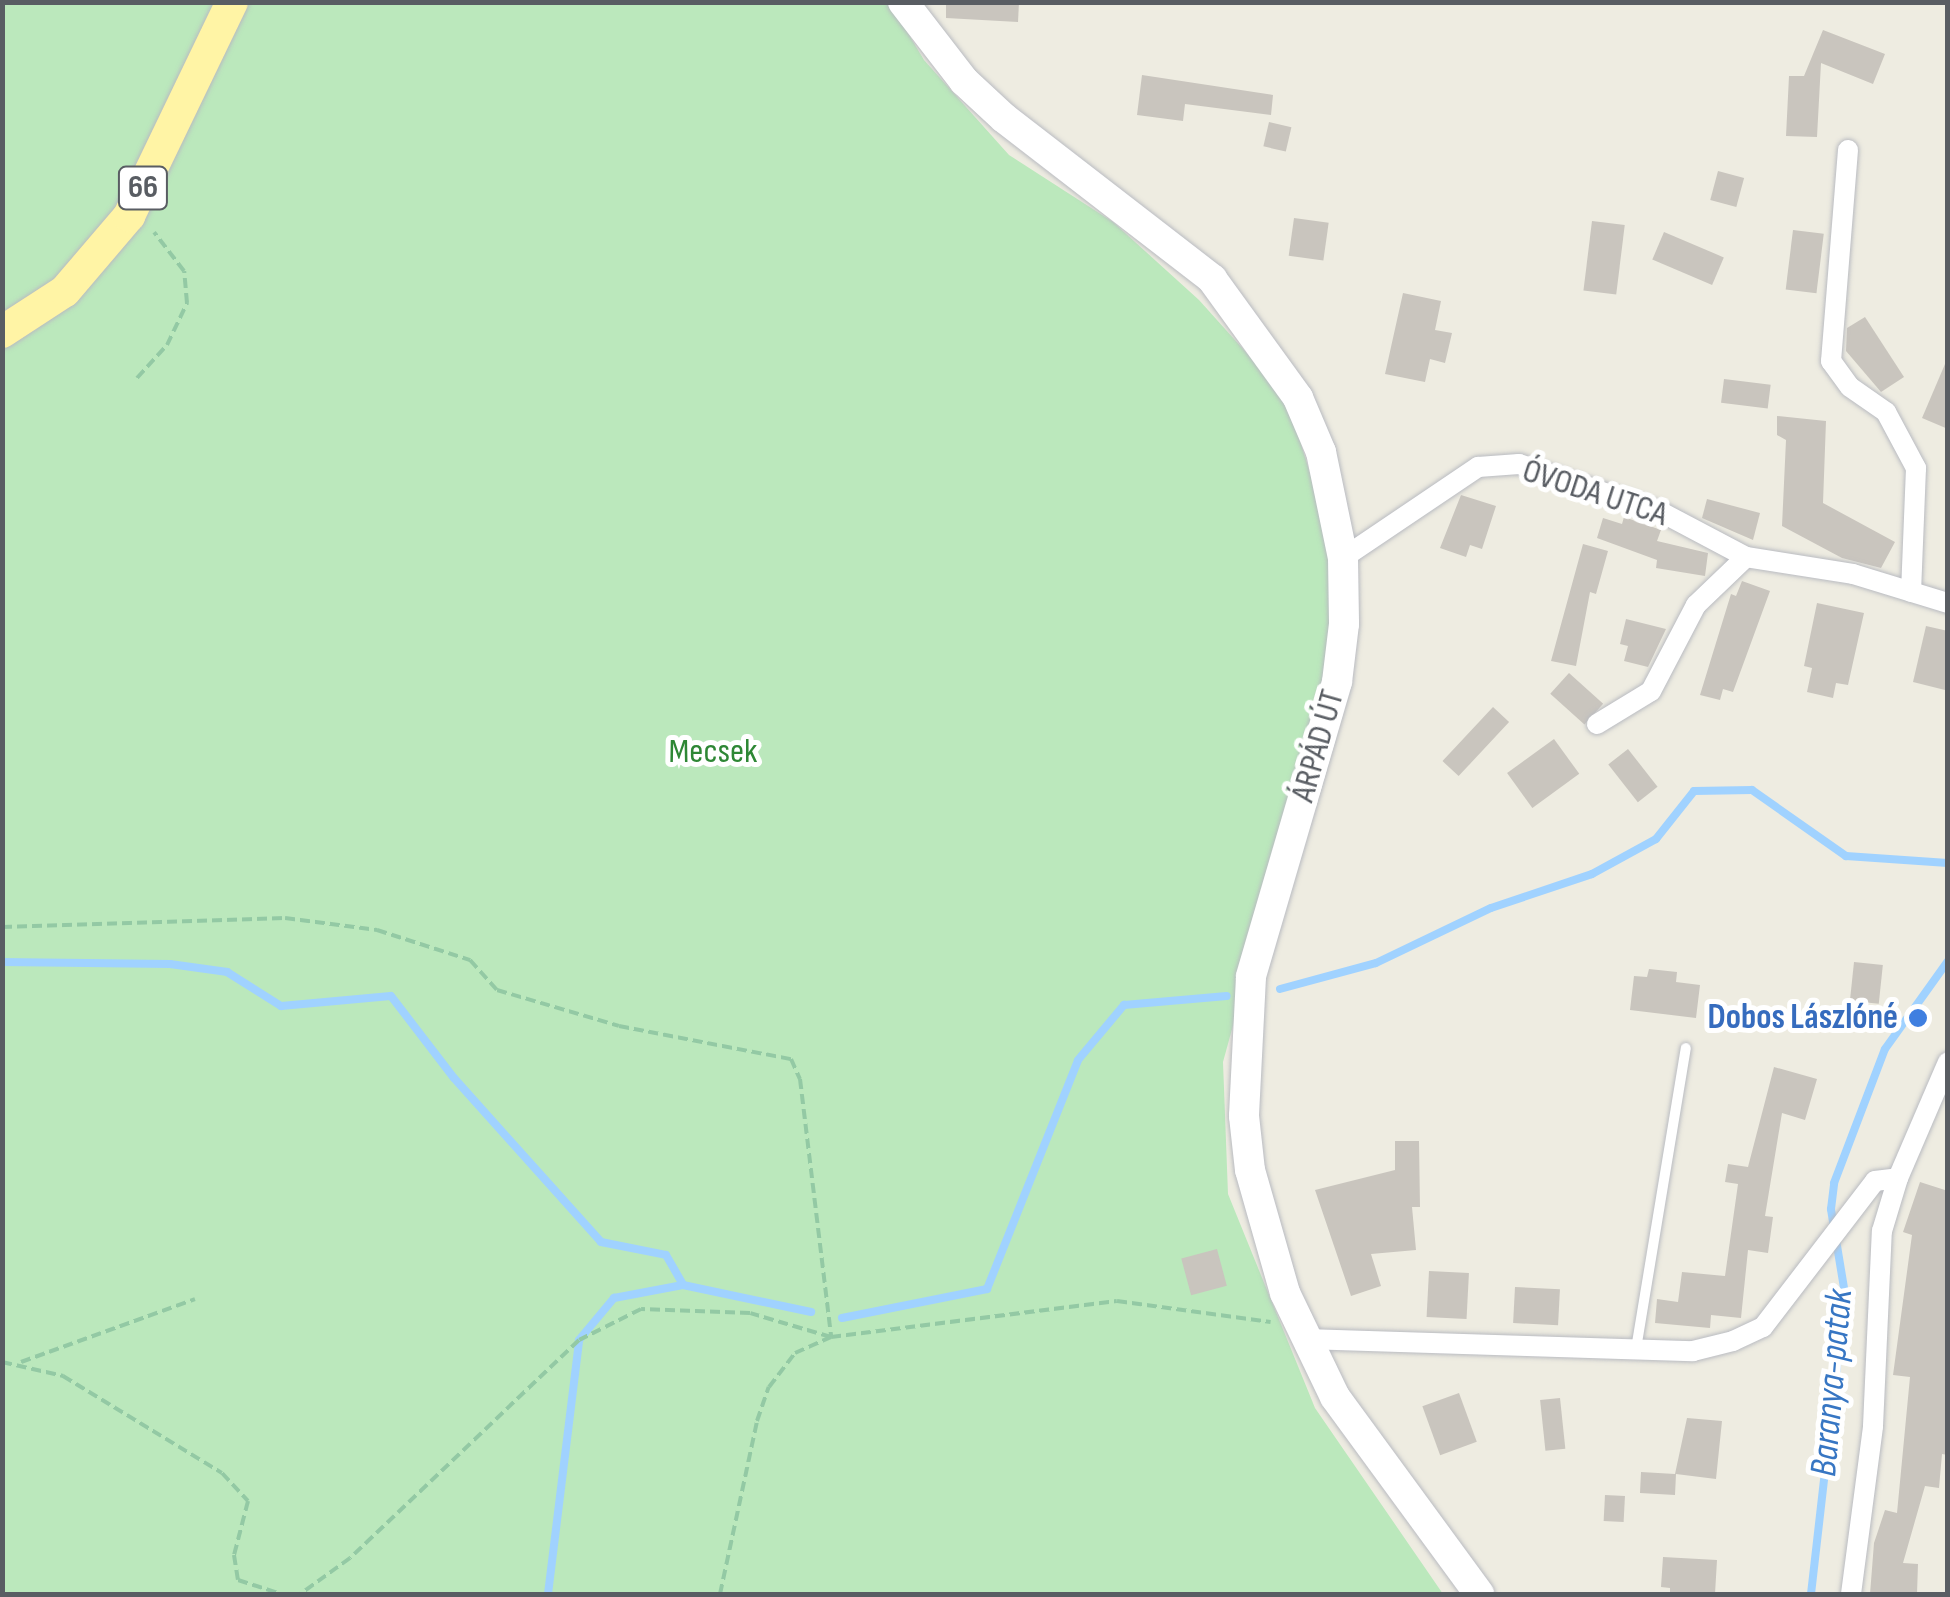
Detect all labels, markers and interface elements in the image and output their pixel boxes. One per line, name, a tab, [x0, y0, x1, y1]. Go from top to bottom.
road number: 66	[116, 161, 170, 215]
street label: ÓVODA UTCA	[1517, 450, 1673, 536]
street label: ÁRPÁD ÚT	[1282, 685, 1354, 807]
park label: Mecsek	[669, 731, 757, 773]
place label: Dobos Lászlóné	[1708, 997, 1898, 1039]
marker: Dobos Lászlóné	[1907, 1007, 1929, 1029]
water label: Baranya-patak	[1801, 1288, 1863, 1478]

